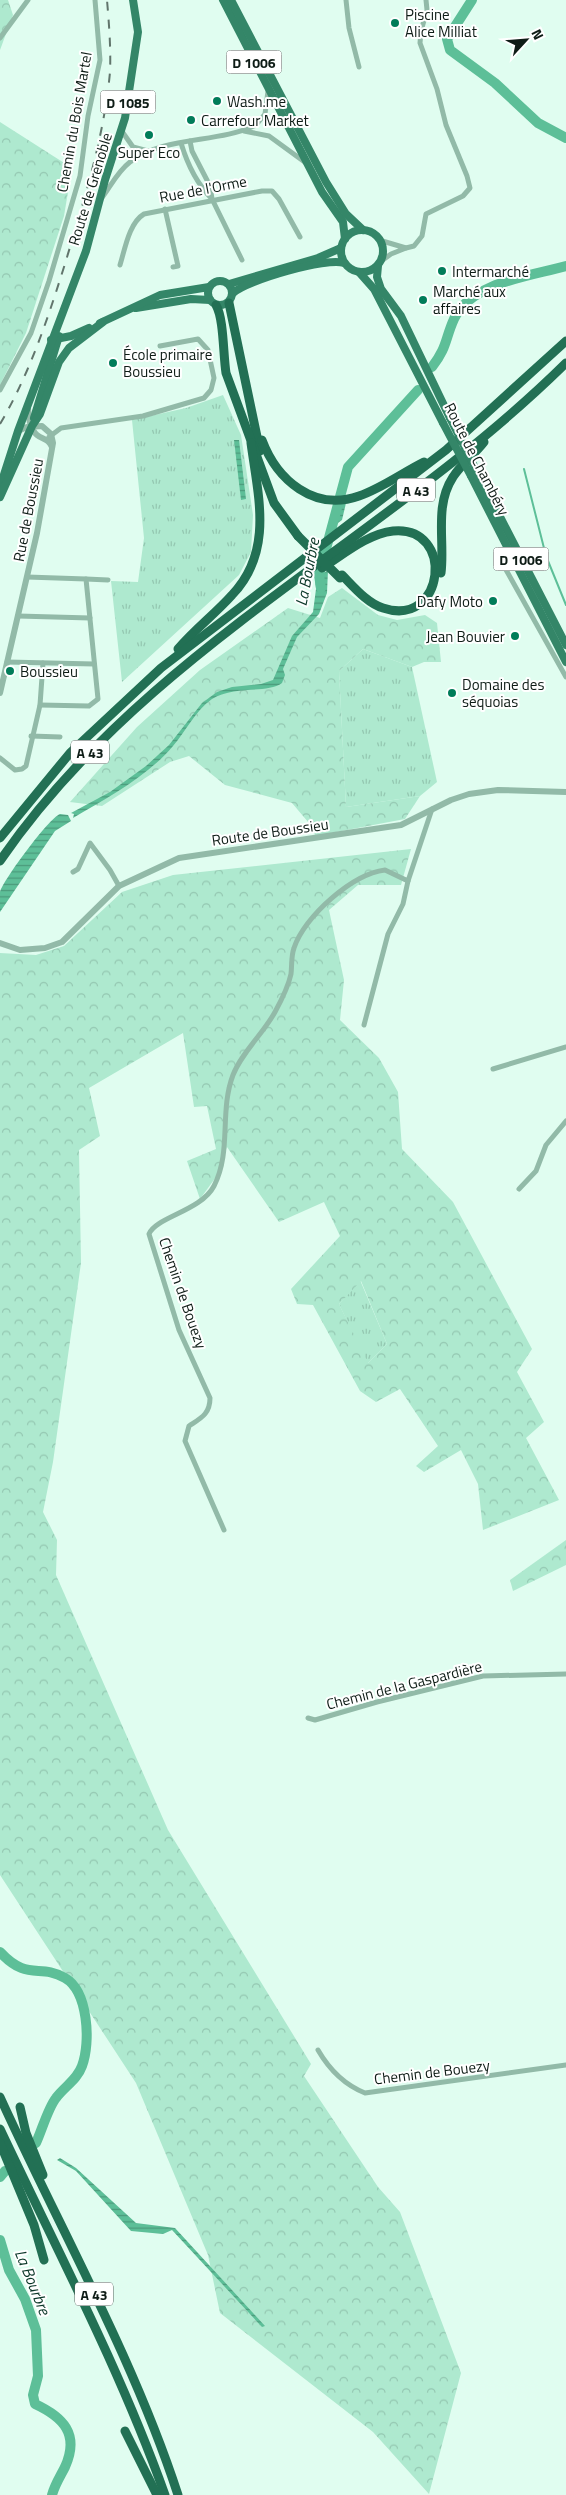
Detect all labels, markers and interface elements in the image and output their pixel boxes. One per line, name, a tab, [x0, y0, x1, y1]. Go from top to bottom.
place label: Piscine Alice Milliat	[405, 3, 478, 43]
north arrow	[501, 15, 551, 65]
marker: Piscine Alice Milliat	[389, 17, 401, 29]
text: N	[527, 25, 550, 43]
street label: Chemin du Bois Martel	[50, 50, 98, 194]
road number: D 1006	[226, 51, 282, 74]
road number: D 1085	[100, 90, 156, 114]
place label: Wash.me	[227, 90, 286, 113]
marker: Wash.me	[211, 95, 223, 107]
place label: Carrefour Market	[201, 109, 310, 132]
marker: Carrefour Market	[185, 114, 197, 126]
marker: Super Eco	[143, 129, 155, 141]
street label: Route de Grenoble	[62, 130, 118, 248]
place label: Super Eco	[118, 141, 180, 164]
street label: Rue de l'Orme	[157, 169, 249, 209]
place label: Intermarché	[452, 260, 529, 283]
marker: Intermarché	[436, 265, 448, 277]
place label: Marché aux affaires	[433, 280, 506, 320]
marker: Marché aux affaires	[417, 294, 429, 306]
place label: École primaire Boussieu	[123, 343, 212, 383]
marker: École primaire Boussieu	[107, 357, 119, 369]
street label: Route de Chambéry	[439, 398, 515, 520]
street label: Rue de Boussieu	[7, 456, 49, 564]
road number: A 43	[397, 478, 435, 502]
water label: La Bourbre	[289, 534, 326, 608]
road number: D 1006	[494, 548, 548, 570]
place label: Dafy Moto	[417, 590, 483, 613]
marker: Dafy Moto	[487, 595, 499, 607]
place label: Jean Bouvier	[426, 625, 505, 648]
marker: Jean Bouvier	[509, 630, 521, 642]
place label: Boussieu	[20, 660, 78, 683]
marker: Boussieu	[4, 665, 16, 677]
place label: Domaine des séquoias	[462, 673, 544, 713]
marker: Domaine des séquoias	[446, 687, 458, 699]
road number: A 43	[71, 740, 109, 764]
street label: Route de Boussieu	[210, 812, 330, 852]
street label: Chemin de Bouezy	[153, 1234, 213, 1352]
street label: Chemin de la Gaspardière	[324, 1655, 484, 1715]
street label: Chemin de Bouezy	[373, 2053, 491, 2091]
water label: La Bourbre	[9, 2246, 58, 2320]
road number: A 43	[75, 2282, 113, 2306]

